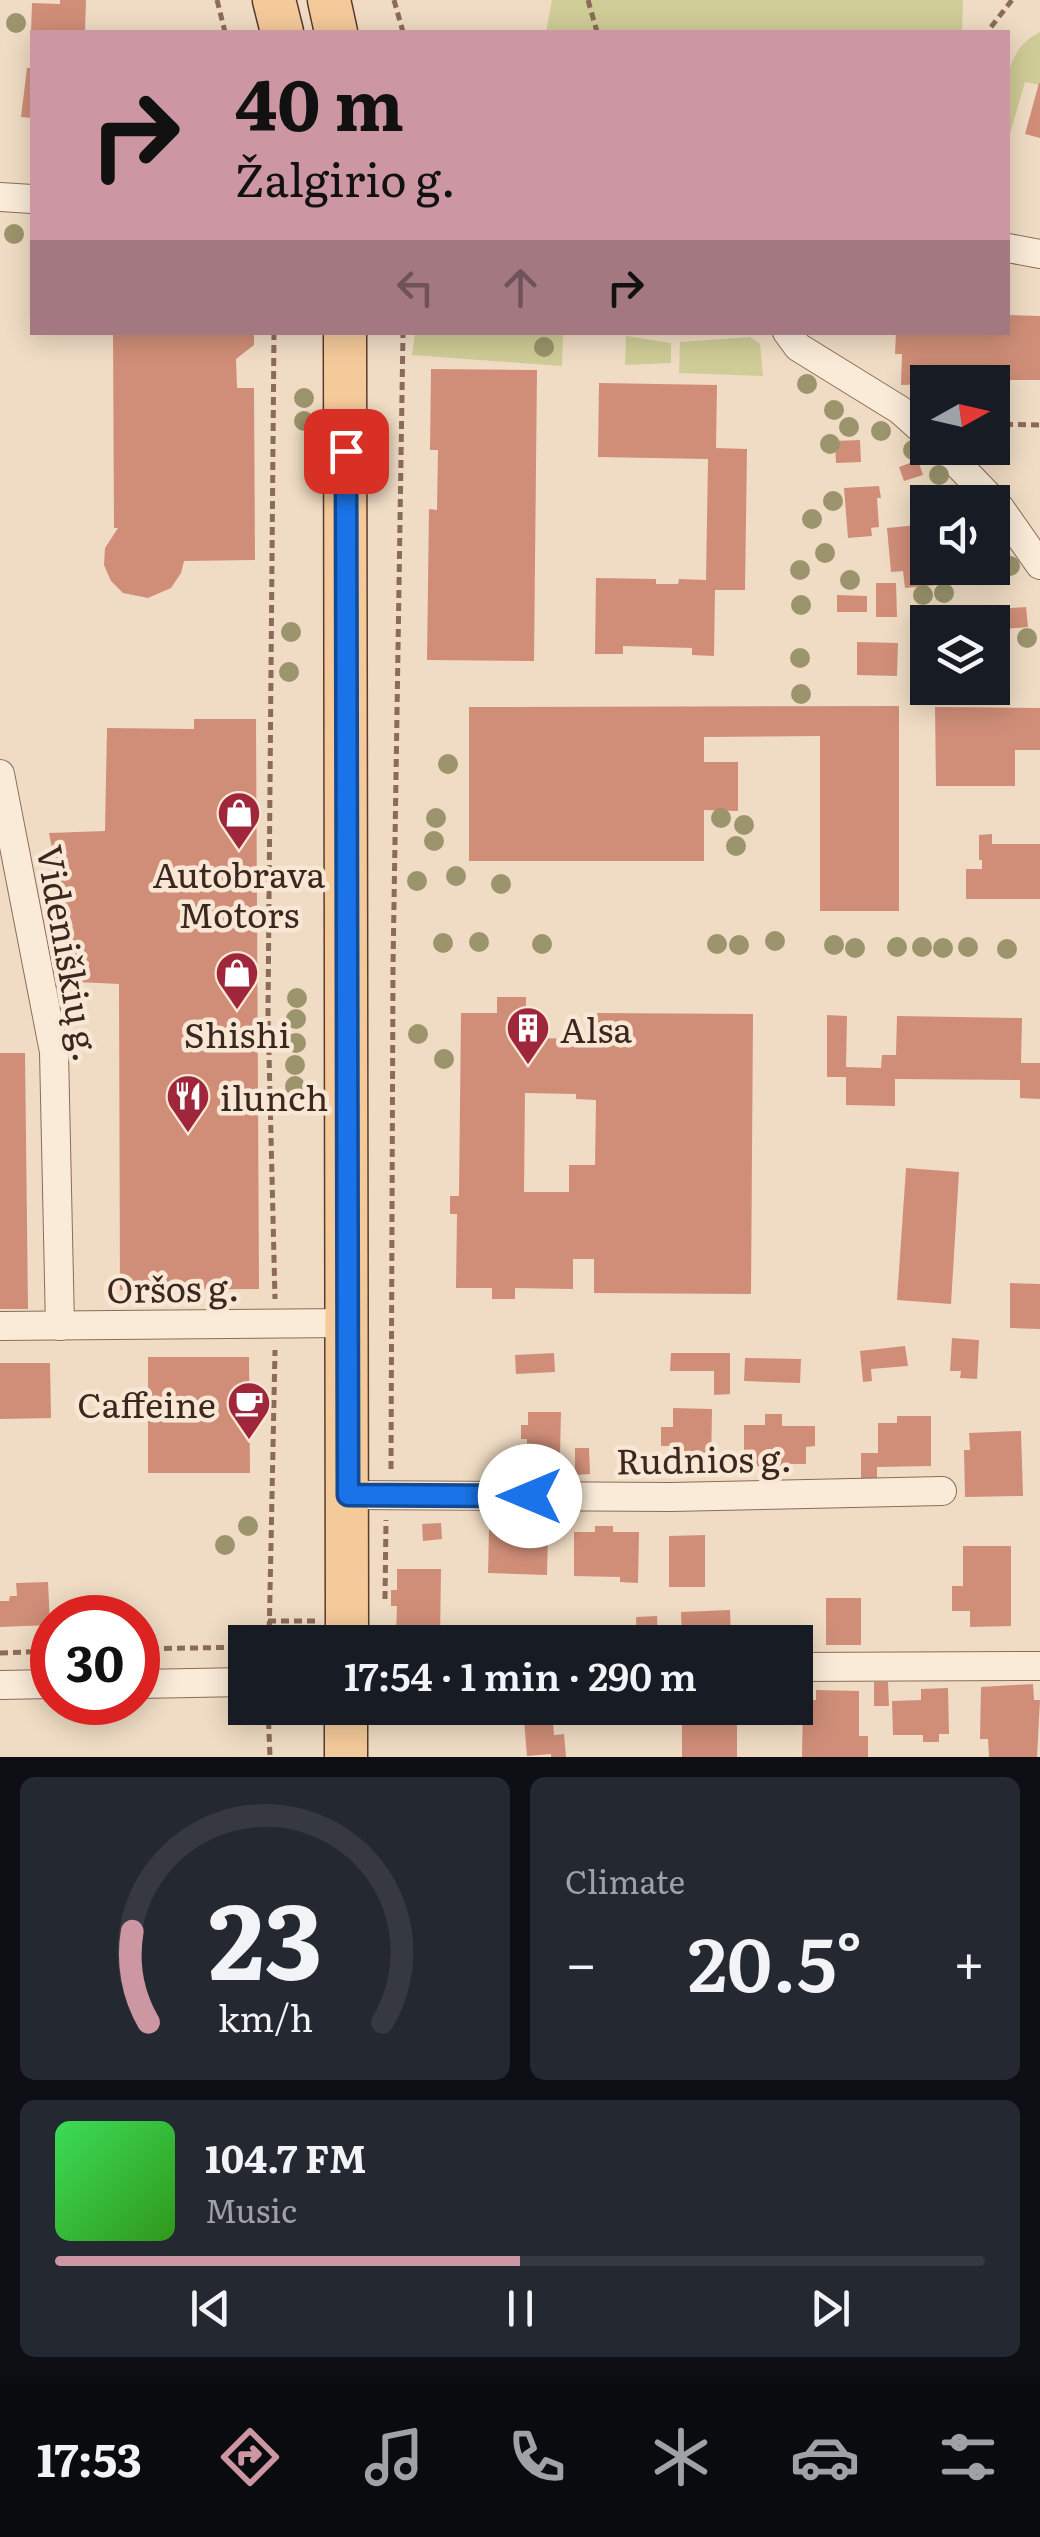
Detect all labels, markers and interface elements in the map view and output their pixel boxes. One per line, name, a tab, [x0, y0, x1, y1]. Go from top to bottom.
text: 40 m	[235, 49, 404, 153]
icon: right	[70, 70, 200, 200]
text: Žalgirio g.	[235, 144, 456, 211]
icon: left	[388, 260, 443, 315]
icon: ahead	[493, 260, 548, 315]
icon: right	[598, 260, 653, 315]
north arrow	[910, 365, 1010, 465]
map controls	[910, 365, 1010, 705]
pin	[304, 409, 389, 494]
icon: arrive	[319, 424, 374, 479]
button: sound	[910, 485, 1010, 585]
button: layers	[910, 605, 1010, 705]
shop icon: Autobrava Motors	[216, 790, 262, 851]
street label: Videniškių g.	[25, 841, 115, 1065]
place label: Autobrava Motors	[153, 847, 326, 939]
shop icon: Shishi	[214, 950, 260, 1011]
place label: Alsa	[560, 1002, 632, 1054]
building icon: Alsa	[505, 1005, 551, 1066]
place label: Shishi	[184, 1007, 290, 1059]
place label: ilunch	[220, 1070, 328, 1122]
restaurant icon: ilunch	[165, 1073, 211, 1134]
street label: Oršos g.	[106, 1260, 240, 1314]
place label: Caffeine	[77, 1377, 216, 1429]
cafe icon: Caffeine	[226, 1380, 272, 1441]
street label: Rudnios g.	[616, 1430, 792, 1486]
position arrow	[478, 1444, 582, 1548]
speed limit sign: 30	[30, 1595, 160, 1725]
text: 17:54 · 1 min · 290 m	[344, 1646, 697, 1703]
text: Climate	[565, 1856, 685, 1904]
text: 23	[208, 1858, 322, 2012]
text: 20.5°	[688, 1904, 862, 2015]
text: −	[565, 1919, 597, 2001]
text: +	[953, 1919, 985, 2001]
text: km/h	[217, 1990, 313, 2043]
text: 104.7 FM	[205, 2128, 366, 2185]
text: Music	[205, 2185, 297, 2233]
icon: previous	[183, 2281, 238, 2336]
icon: pause	[493, 2281, 548, 2336]
icon: next	[803, 2281, 858, 2336]
icon: directions	[215, 2422, 285, 2492]
icon: music	[359, 2422, 429, 2492]
icon: phone	[502, 2422, 572, 2492]
icon: climate	[646, 2422, 716, 2492]
icon: car	[790, 2422, 860, 2492]
icon: filters	[933, 2422, 1003, 2492]
text: 17:53	[37, 2424, 142, 2491]

